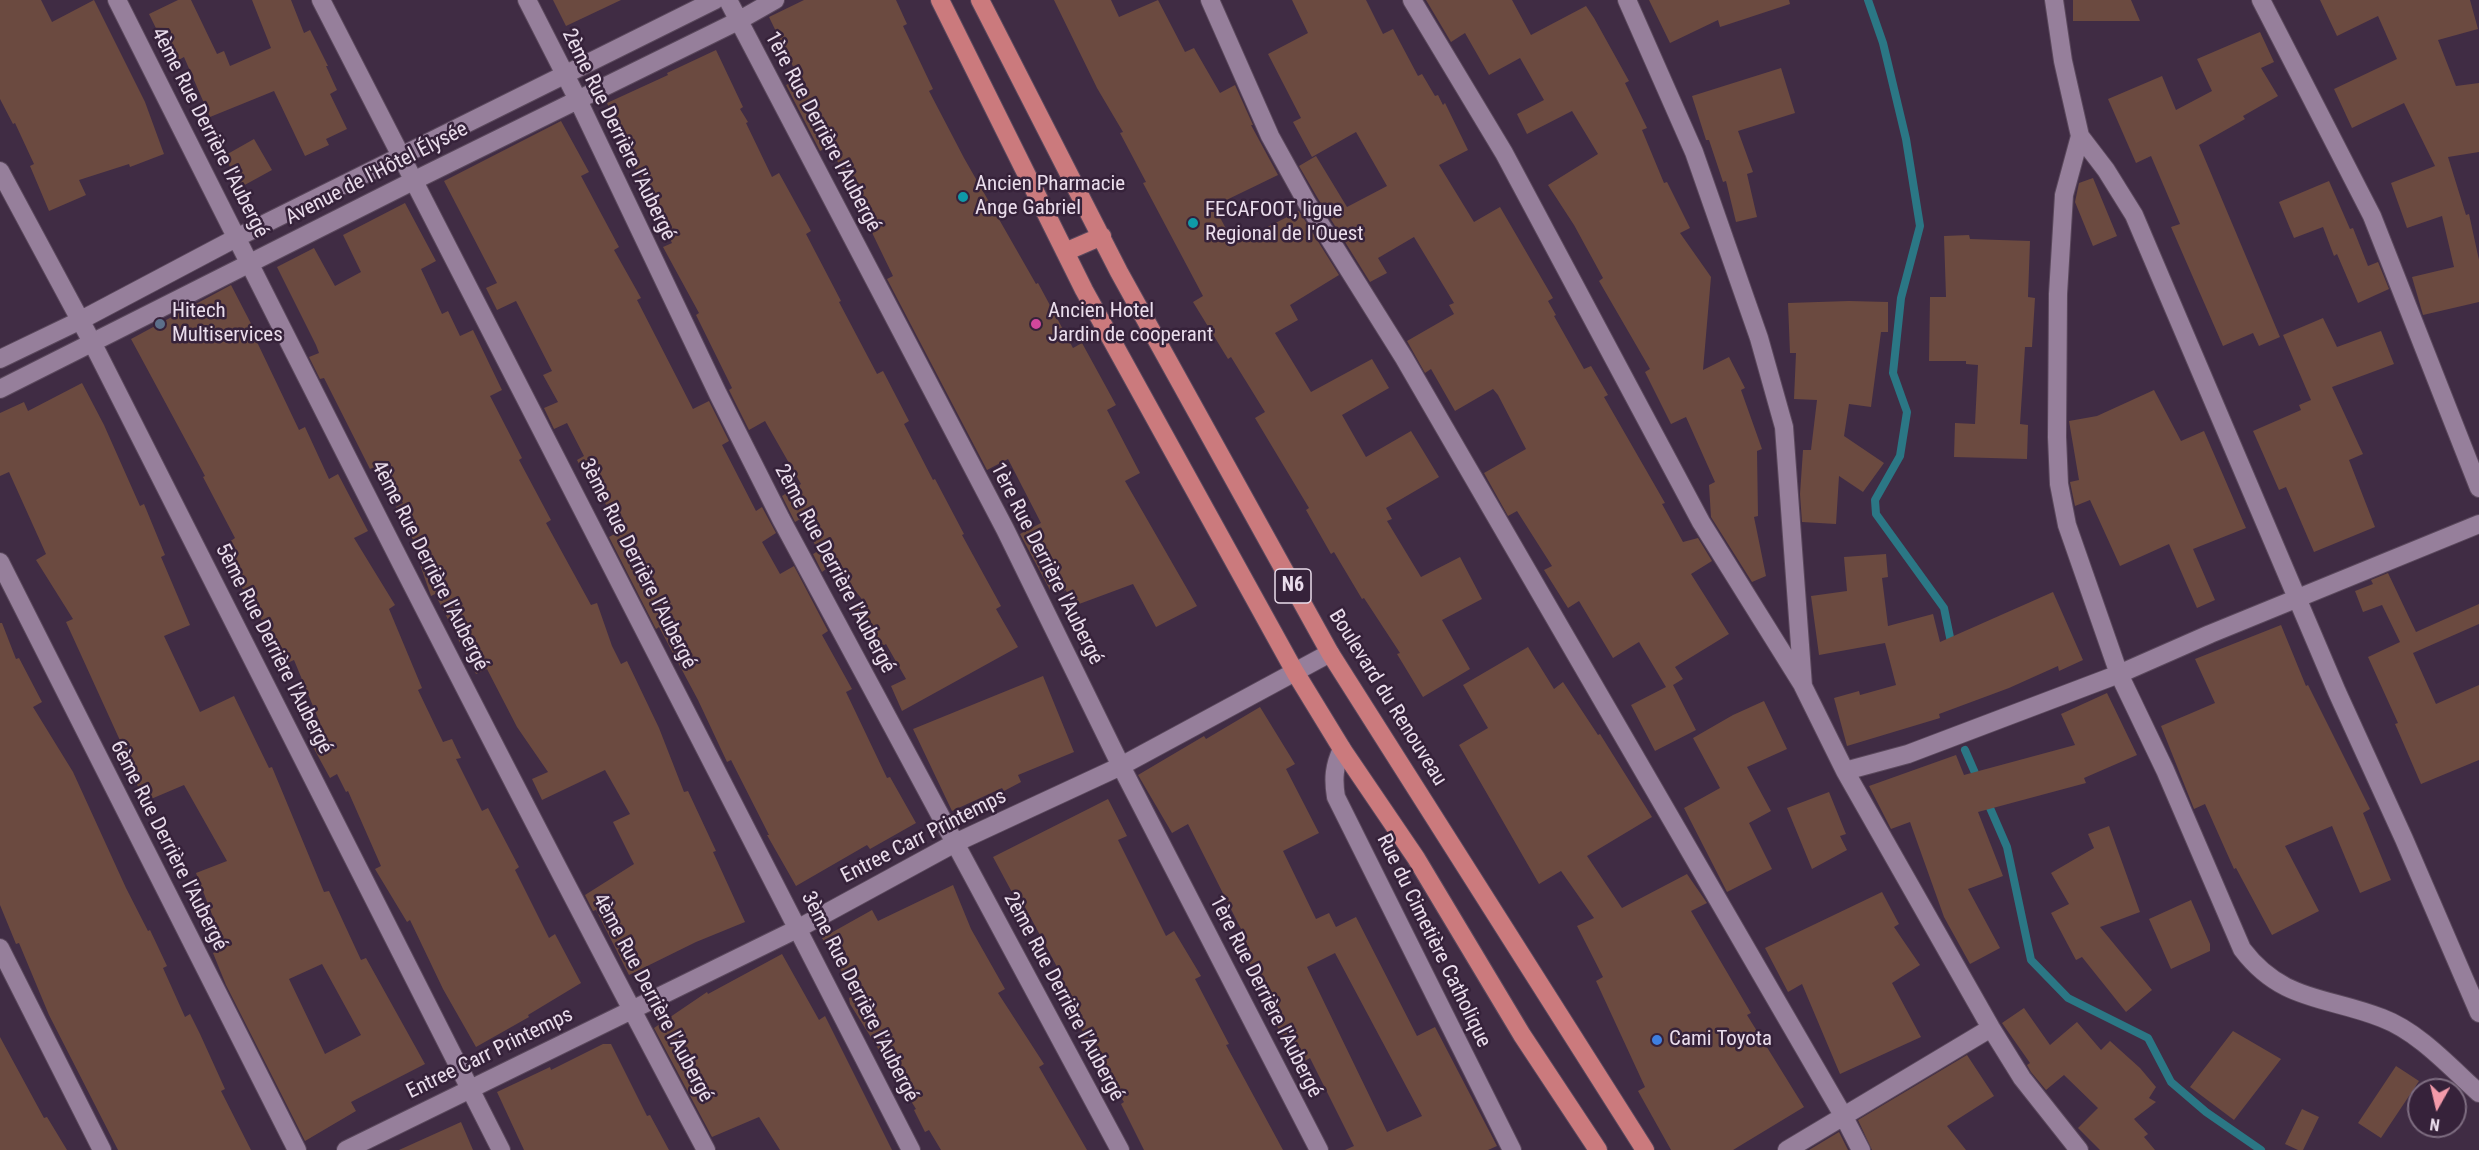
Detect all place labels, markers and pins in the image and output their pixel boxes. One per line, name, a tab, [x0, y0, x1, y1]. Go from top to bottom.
place label: Ancien Pharmacie Ange Gabriel	[975, 172, 1125, 222]
marker: Ancien Pharmacie Ange Gabriel	[956, 190, 970, 204]
place label: FECAFOOT, ligue Regional de l'Ouest	[1205, 198, 1364, 248]
marker: FECAFOOT, ligue Regional de l'Ouest	[1186, 216, 1200, 230]
place label: Hitech Multiservices	[172, 299, 283, 349]
place label: Ancien Hotel Jardin de cooperant	[1048, 299, 1213, 349]
marker: Hitech Multiservices	[153, 317, 167, 331]
marker: Ancien Hotel Jardin de cooperant	[1029, 317, 1043, 331]
place label: Cami Toyota	[1669, 1027, 1772, 1053]
marker: Cami Toyota	[1650, 1033, 1664, 1047]

